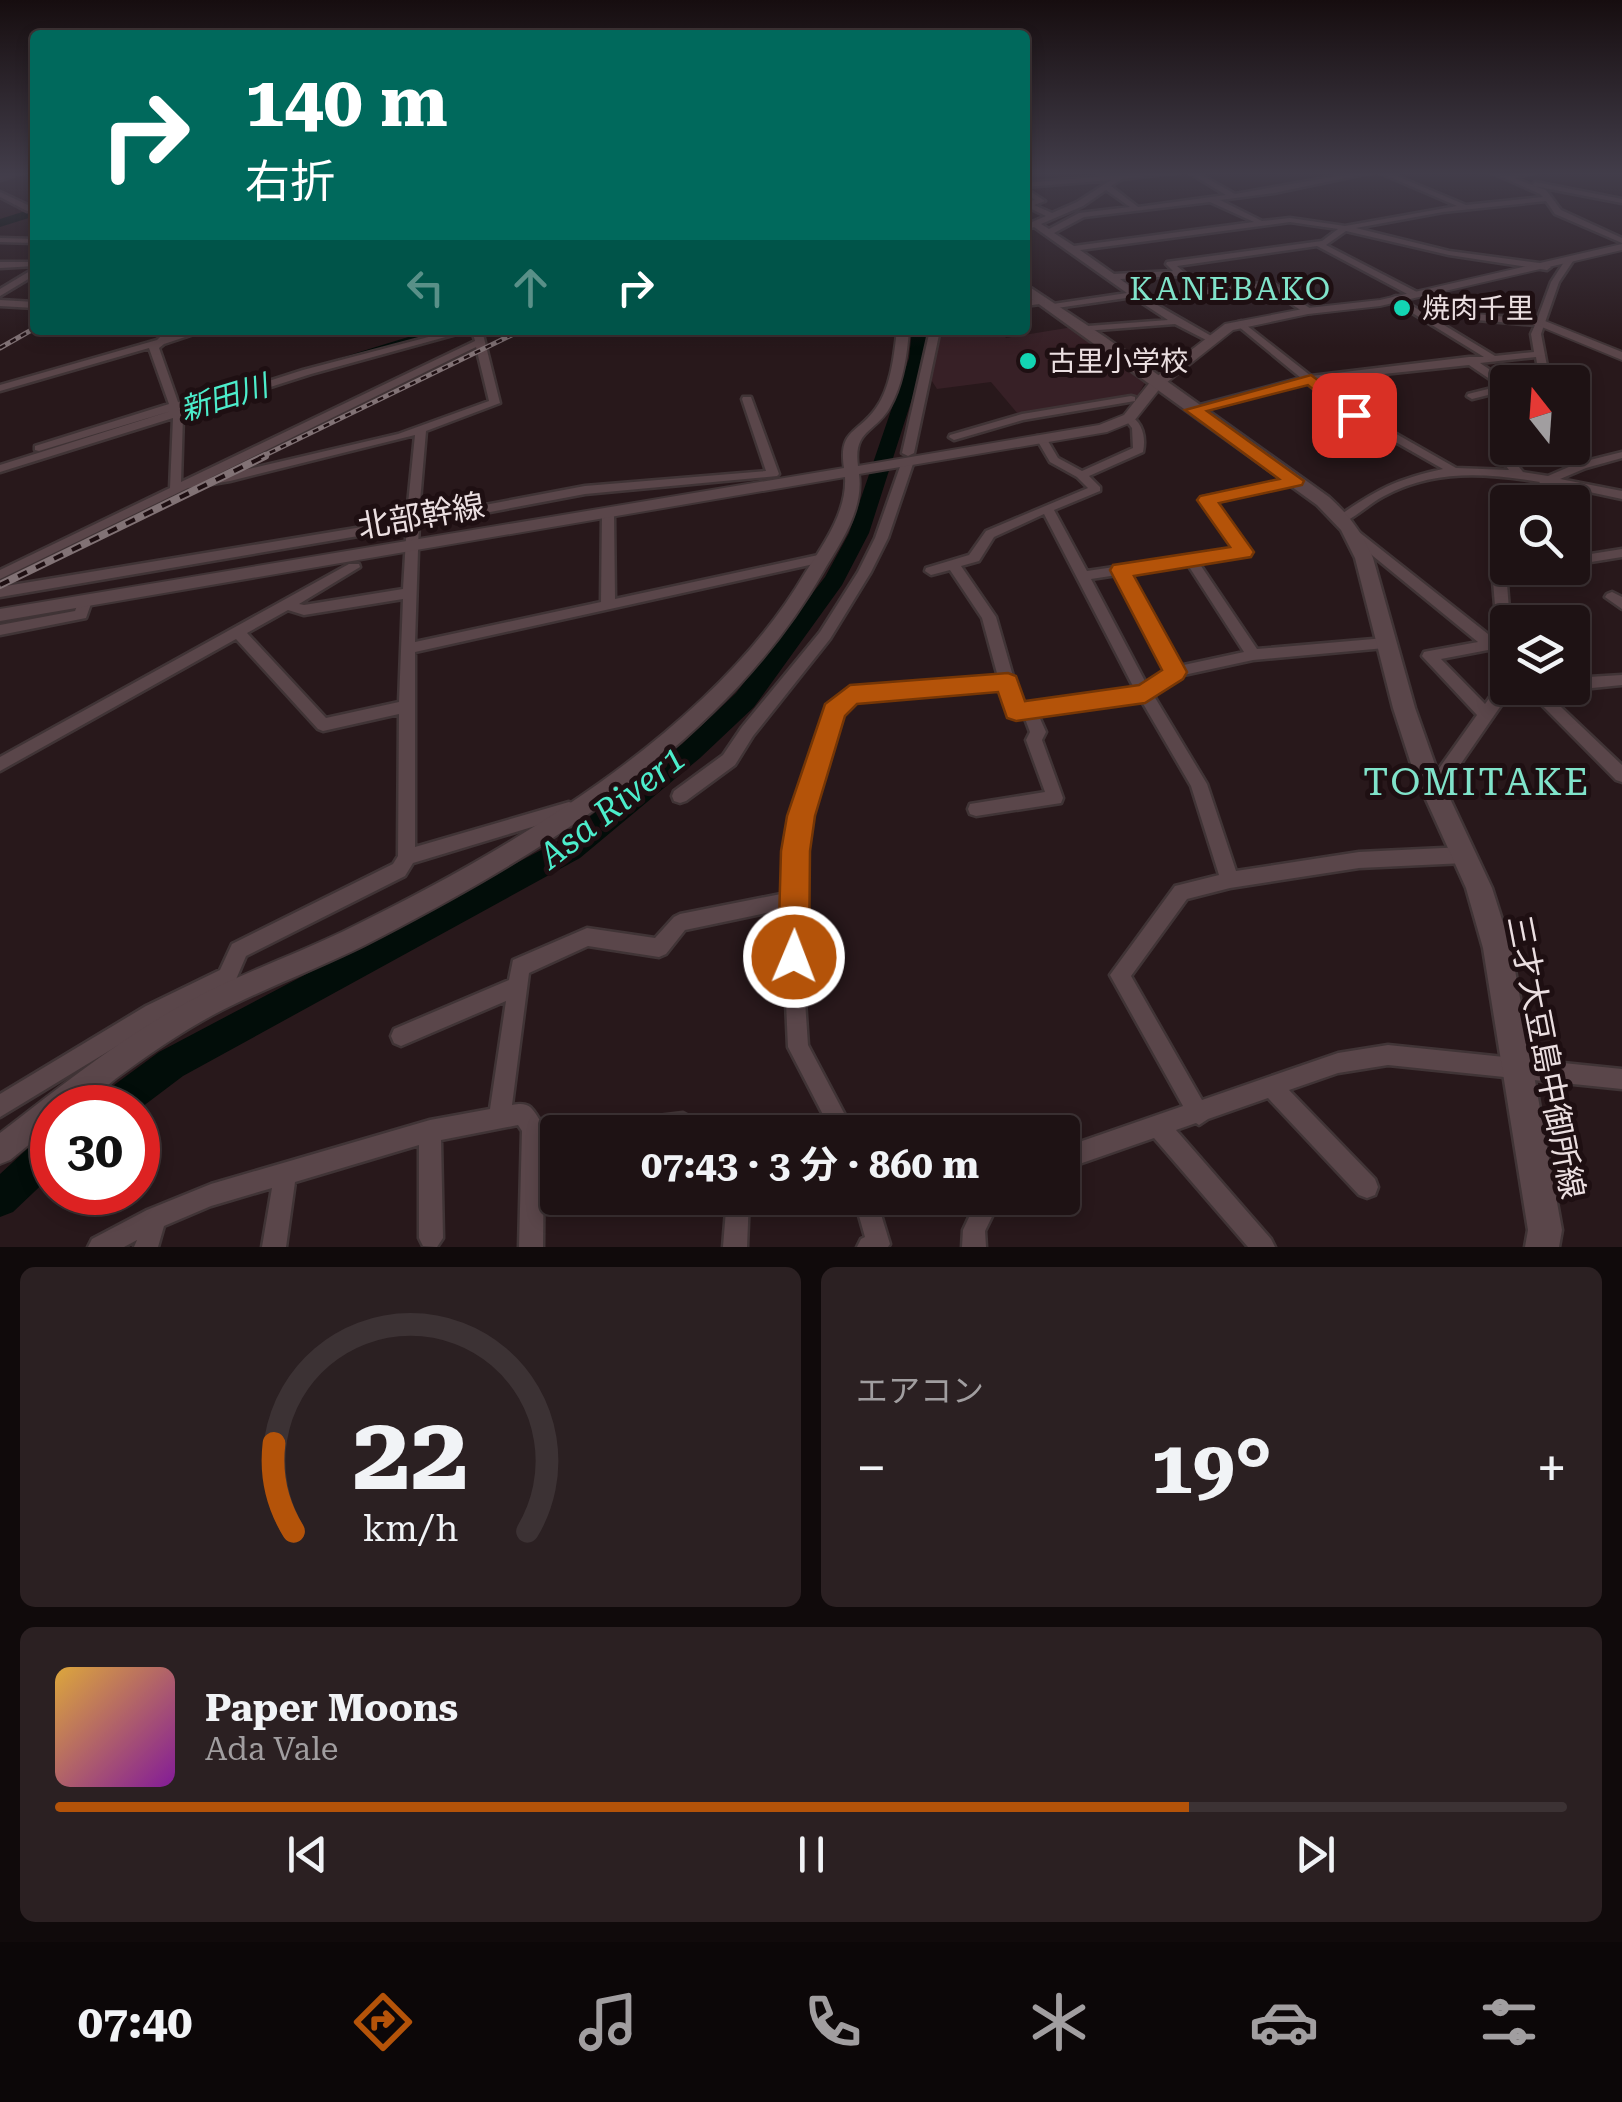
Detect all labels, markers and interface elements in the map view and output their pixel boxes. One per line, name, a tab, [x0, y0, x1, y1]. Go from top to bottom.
text: 140 m	[245, 61, 448, 143]
icon: right	[80, 70, 210, 200]
text: 右折	[245, 155, 335, 208]
icon: left	[398, 260, 453, 315]
icon: ahead	[503, 260, 558, 315]
icon: right	[608, 260, 663, 315]
district label: KANEBAKO	[1129, 270, 1333, 308]
place label: 焼肉千里	[1422, 292, 1534, 325]
marker: 焼肉千里	[1391, 297, 1413, 319]
place label: 古里小学校	[1048, 345, 1188, 378]
marker: 古里小学校	[1017, 350, 1039, 372]
north arrow	[1490, 365, 1590, 465]
map controls	[1490, 365, 1590, 705]
water label: 新田川	[176, 367, 275, 427]
pin	[1312, 373, 1397, 458]
icon: arrive	[1327, 388, 1382, 443]
button: search	[1490, 485, 1590, 585]
street label: 北部幹線	[355, 486, 487, 546]
button: layers	[1490, 605, 1590, 705]
water label: Asa River1	[529, 738, 694, 878]
district label: TOMITAKE	[1363, 760, 1591, 804]
position arrow	[742, 905, 846, 1009]
street label: 三才大豆島中御所線	[1500, 912, 1592, 1202]
speed limit sign: 30	[30, 1085, 160, 1215]
text: 07:43 · 3 分 · 860 m	[641, 1143, 979, 1187]
text: エアコン	[856, 1372, 984, 1410]
text: 22	[352, 1393, 469, 1514]
text: 19°	[1151, 1423, 1272, 1511]
text: −	[856, 1436, 887, 1500]
text: +	[1536, 1436, 1567, 1500]
text: km/h	[363, 1508, 458, 1550]
text: Paper Moons	[205, 1686, 458, 1730]
text: Ada Vale	[205, 1730, 338, 1768]
icon: previous	[280, 1827, 335, 1882]
icon: pause	[784, 1827, 839, 1882]
icon: next	[1288, 1827, 1343, 1882]
icon: directions	[348, 1987, 418, 2057]
icon: music	[573, 1987, 643, 2057]
icon: phone	[798, 1987, 868, 2057]
icon: climate	[1024, 1987, 1094, 2057]
icon: car	[1249, 1987, 1319, 2057]
icon: filters	[1474, 1987, 1544, 2057]
text: 07:40	[78, 1996, 193, 2049]

